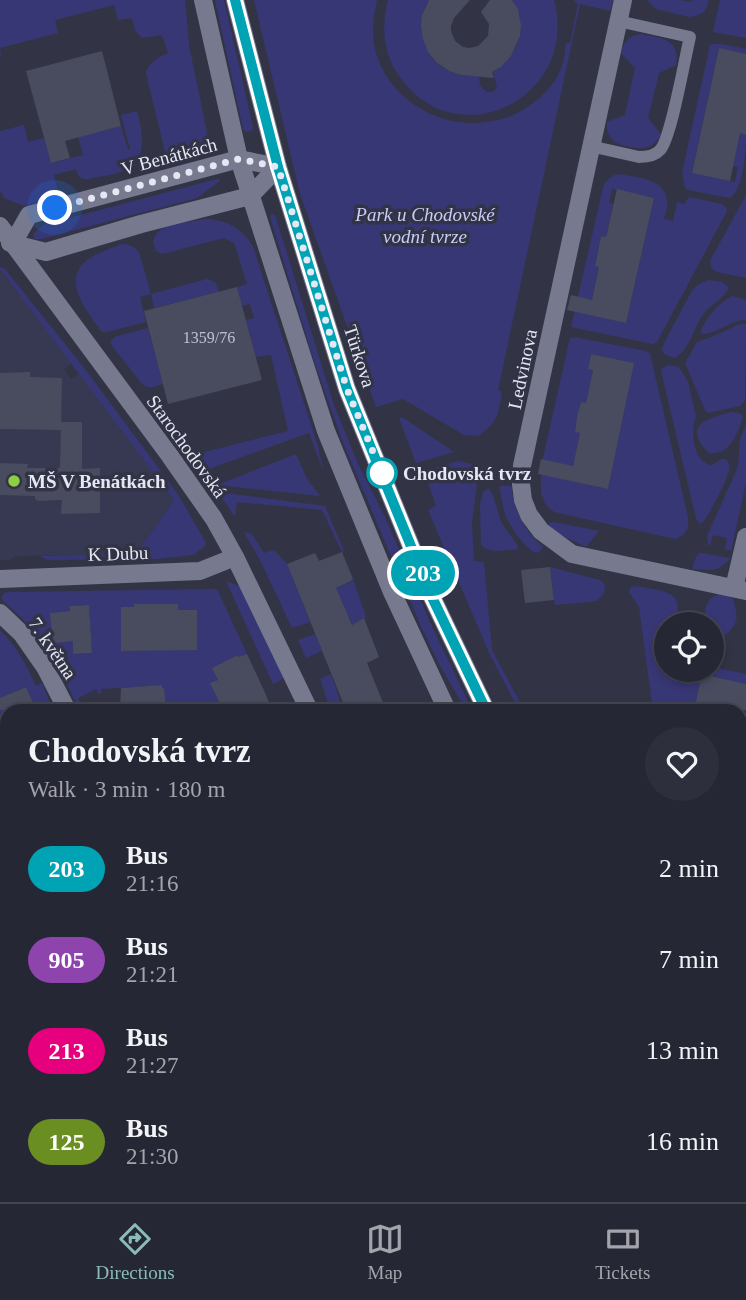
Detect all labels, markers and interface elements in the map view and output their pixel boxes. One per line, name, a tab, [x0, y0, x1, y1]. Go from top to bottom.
street label: V Benátkách	[119, 133, 220, 179]
your location	[37, 190, 72, 225]
park label: Park u Chodovské vodní tvrze	[354, 204, 496, 247]
street label: Türkova	[340, 322, 380, 391]
street label: Ledvinova	[504, 327, 541, 411]
house number: 1359/76	[183, 329, 235, 346]
street label: Starochodovská	[142, 391, 231, 502]
marker: Chodovská tvrz	[367, 458, 397, 488]
place label: Chodovská tvrz	[403, 463, 532, 484]
place label: MŠ V Benátkách	[28, 471, 166, 492]
marker: MŠ V Benátkách	[6, 473, 22, 489]
street label: K Dubu	[87, 542, 149, 565]
line badge: 203	[383, 550, 463, 596]
text: 203	[405, 560, 441, 586]
map controls	[654, 612, 724, 682]
button: locate	[654, 612, 724, 682]
street label: 7. května	[24, 614, 81, 683]
button: heart	[645, 727, 719, 801]
text: Chodovská tvrz	[28, 733, 251, 769]
text: Walk · 3 min · 180 m	[28, 777, 225, 802]
text: Bus	[126, 841, 168, 870]
text: 2 min	[659, 854, 719, 883]
text: 203	[49, 856, 85, 882]
text: 21:16	[126, 871, 178, 896]
text: Bus	[126, 932, 168, 961]
text: 7 min	[659, 945, 719, 974]
text: 905	[49, 947, 85, 973]
text: 21:21	[126, 962, 178, 987]
text: Bus	[126, 1023, 168, 1052]
text: 13 min	[646, 1036, 719, 1065]
text: 213	[49, 1038, 85, 1064]
text: 21:27	[126, 1053, 178, 1078]
text: Bus	[126, 1114, 168, 1143]
text: 16 min	[646, 1127, 719, 1156]
text: 125	[49, 1129, 85, 1155]
text: 21:30	[126, 1144, 178, 1169]
tab: Directions	[96, 1220, 175, 1284]
tab: Map	[366, 1220, 404, 1284]
tab: Tickets	[595, 1220, 650, 1284]

